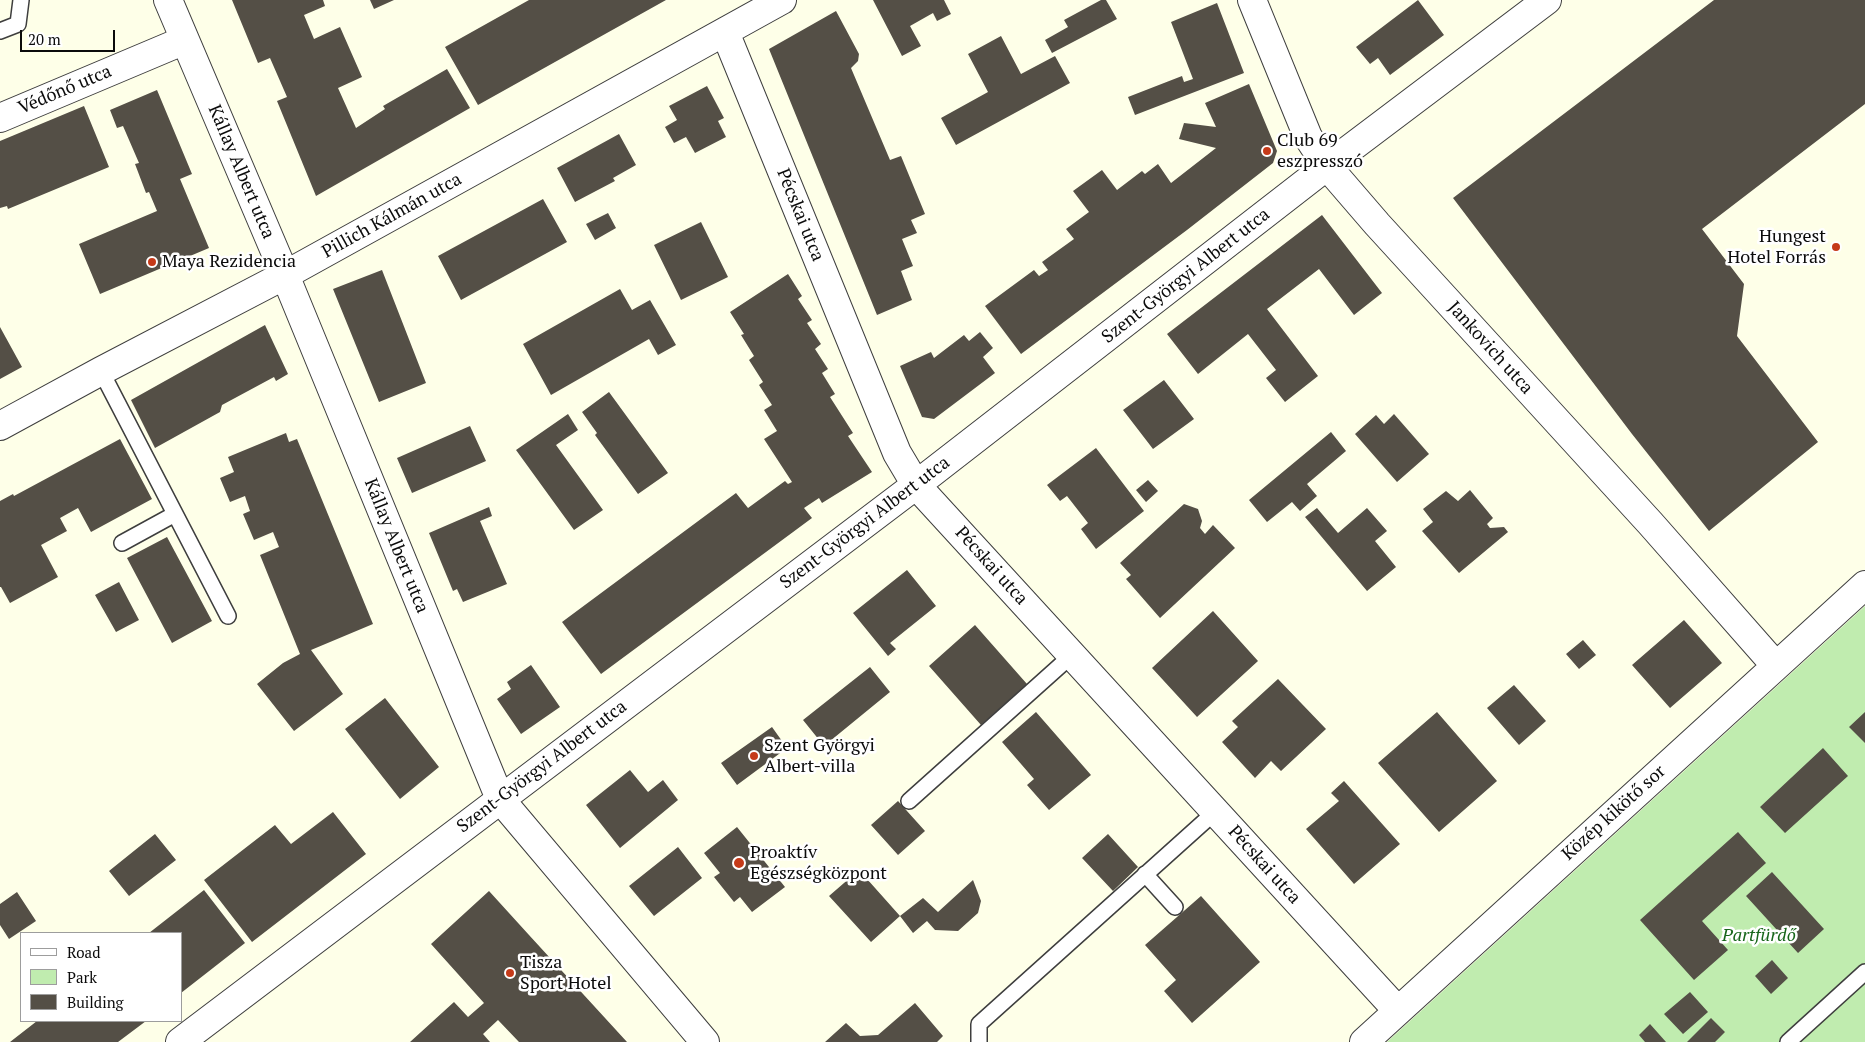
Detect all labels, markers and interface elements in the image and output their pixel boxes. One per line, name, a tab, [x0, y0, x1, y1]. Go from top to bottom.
scale bar	[22, 20, 118, 52]
text: 20 m	[28, 29, 61, 49]
street label: Védőnő utca	[15, 61, 115, 119]
street label: Kállay Albert utca	[203, 102, 279, 242]
place label: Club 69 eszpresszó	[1277, 130, 1363, 172]
marker: Club 69 eszpresszó	[1261, 145, 1273, 157]
street label: Pécskai utca	[772, 165, 828, 265]
street label: Pillich Kálmán utca	[319, 169, 465, 263]
street label: Szent-Györgyi Albert utca	[1098, 204, 1274, 348]
place label: Hungest Hotel Forrás	[1727, 226, 1826, 268]
marker: Hungest Hotel Forrás	[1830, 241, 1842, 253]
place label: Maya Rezidencia	[162, 251, 296, 273]
marker: Maya Rezidencia	[146, 256, 158, 268]
street label: Jankovich utca	[1443, 297, 1537, 399]
street label: Szent-Györgyi Albert utca	[776, 452, 954, 594]
street label: Kállay Albert utca	[359, 476, 433, 616]
street label: Pécskai utca	[950, 522, 1032, 610]
street label: Szent-Györgyi Albert utca	[453, 696, 631, 838]
place label: Szent Györgyi Albert-villa	[764, 735, 875, 778]
marker: Szent Györgyi Albert-villa	[748, 750, 760, 762]
street label: Közép kikötő sor	[1558, 761, 1670, 865]
street label: Pécskai utca	[1223, 821, 1305, 909]
place label: Proaktív Egészségközpont	[750, 842, 887, 884]
marker: Proaktív Egészségközpont	[732, 856, 746, 870]
park label: Partfürdő	[1722, 925, 1796, 947]
legend	[20, 932, 182, 1022]
text: Road	[67, 942, 100, 962]
place label: Tisza Sport Hotel	[520, 952, 612, 994]
text: Park	[67, 967, 97, 987]
marker: Tisza Sport Hotel	[504, 967, 516, 979]
text: Building	[67, 992, 124, 1012]

